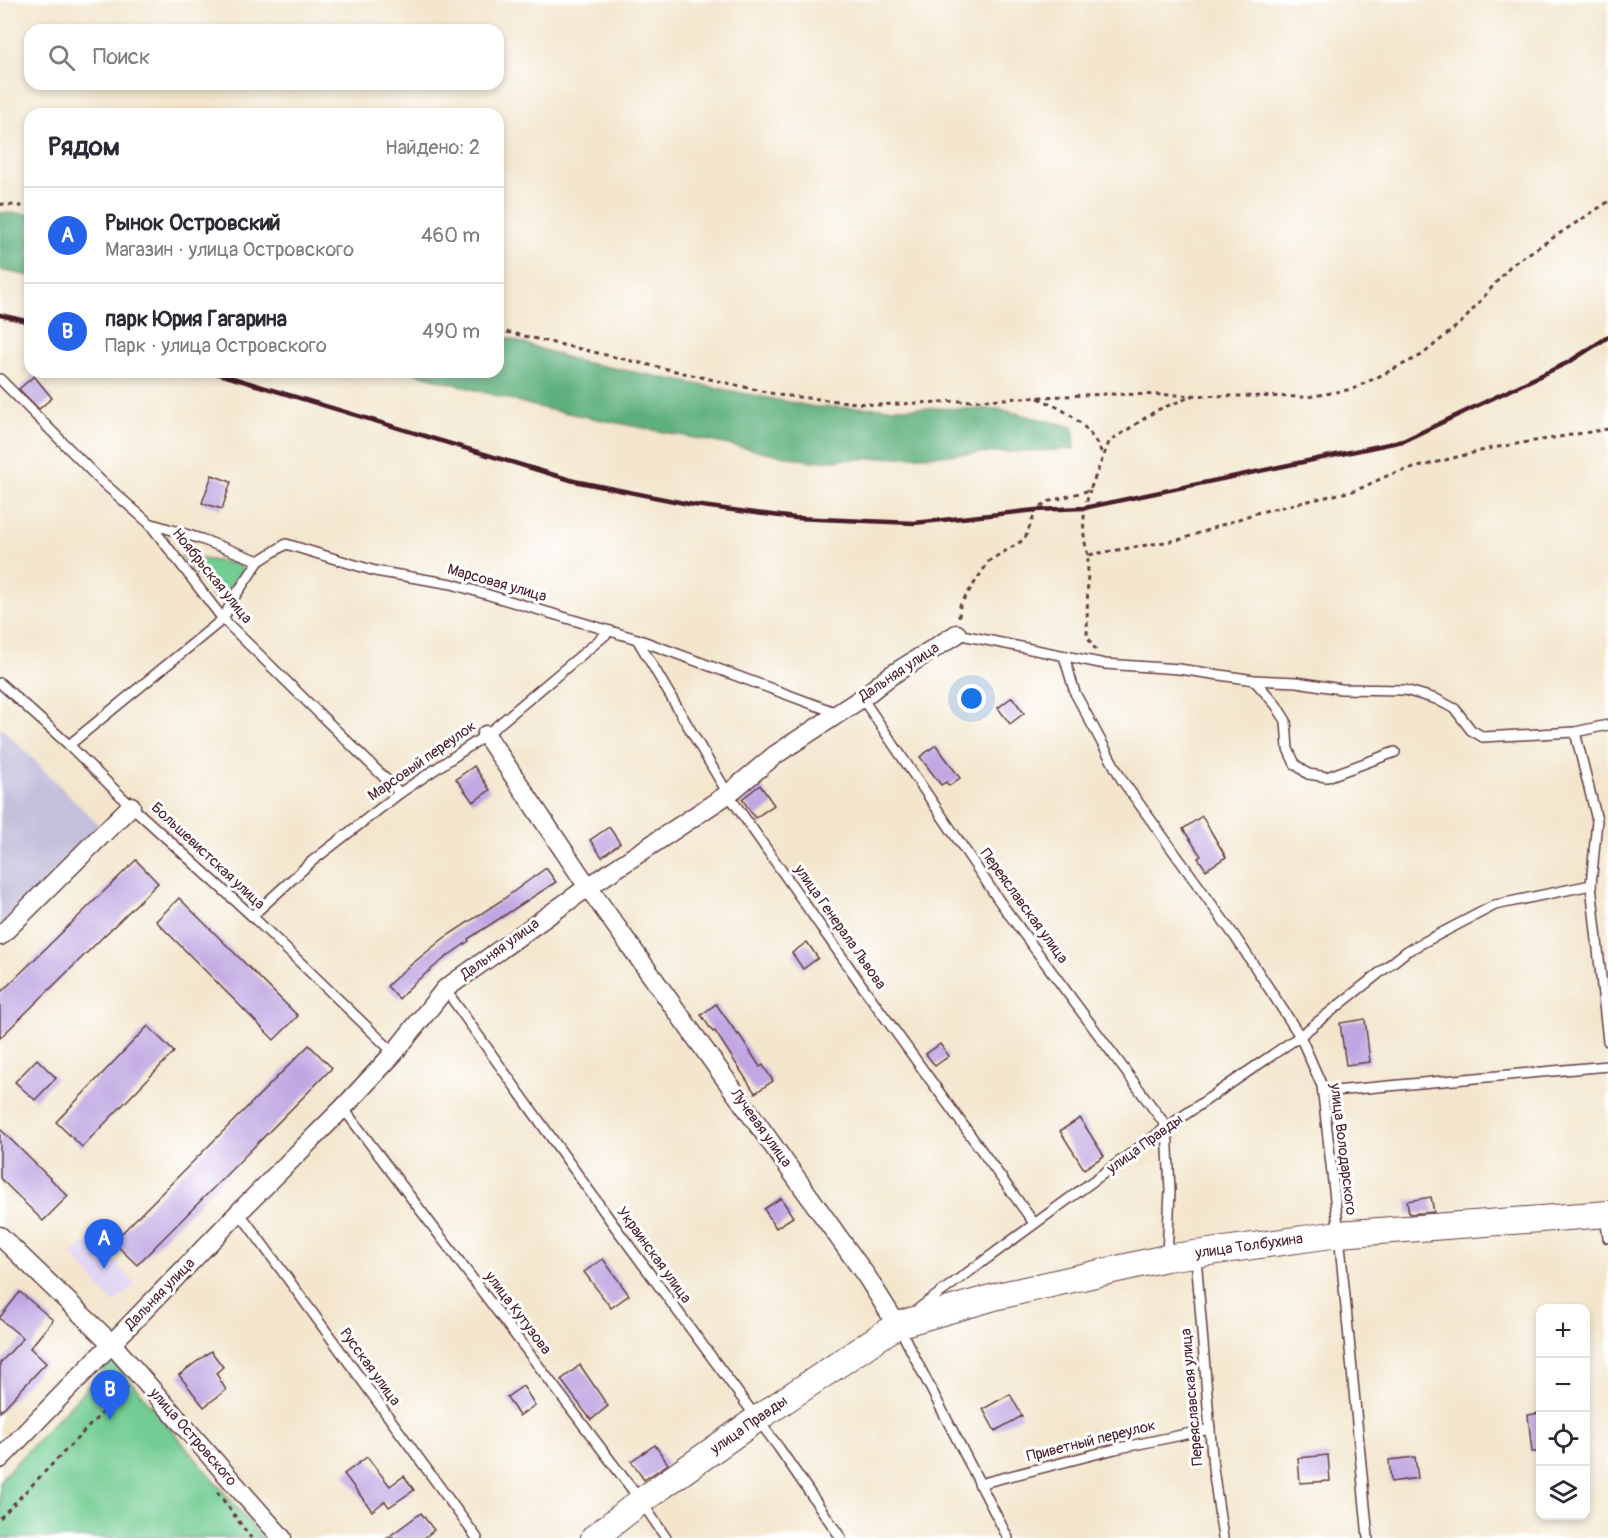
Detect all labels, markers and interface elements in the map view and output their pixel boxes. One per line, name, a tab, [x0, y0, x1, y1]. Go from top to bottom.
search box	[24, 24, 504, 90]
icon: search	[45, 41, 78, 74]
text: Поиск	[93, 43, 150, 71]
text: Рядом	[48, 131, 120, 163]
text: Найдено: 2	[385, 135, 480, 160]
text: Рынок Островский	[105, 209, 281, 237]
text: A	[61, 223, 74, 248]
text: 460 m	[421, 223, 480, 248]
text: Магазин · улица Островского	[105, 237, 354, 262]
text: парк Юрия Гагарина	[105, 305, 287, 333]
text: B	[62, 319, 73, 344]
text: 490 m	[422, 319, 480, 344]
text: Парк · улица Островского	[105, 333, 327, 358]
street label: Ноябрьская улица	[168, 524, 256, 628]
street label: Марсовая улица	[445, 560, 549, 606]
street label: Дальняя улица	[854, 638, 943, 706]
your location	[957, 684, 986, 713]
street label: Марсовый переулок	[364, 716, 480, 805]
street label: Большевистская улица	[147, 798, 269, 914]
street label: Переяславская улица	[976, 845, 1072, 967]
street label: улица Генерала Львова	[789, 860, 890, 993]
street label: Дальняя улица	[456, 914, 543, 985]
street label: улица Володарского	[1325, 1081, 1361, 1216]
street label: Лучевая улица	[726, 1084, 796, 1171]
street label: улица Правды	[1102, 1110, 1187, 1179]
street label: Украинская улица	[613, 1203, 695, 1307]
pin: A	[84, 1220, 124, 1269]
street label: улица Толбухина	[1193, 1229, 1304, 1263]
street label: Дальняя улица	[120, 1254, 199, 1335]
street label: улица Кутузова	[480, 1267, 555, 1358]
map controls	[1536, 1304, 1590, 1520]
button: +	[1536, 1304, 1590, 1358]
street label: Русская улица	[335, 1324, 405, 1410]
street label: Переяславская улица	[1177, 1328, 1207, 1466]
button: −	[1536, 1358, 1590, 1412]
pin: B	[90, 1370, 130, 1420]
street label: улица Островского	[144, 1383, 241, 1490]
street label: улица Правды	[706, 1391, 791, 1459]
button: locate	[1536, 1412, 1590, 1466]
street label: Приветный переулок	[1025, 1416, 1158, 1466]
button: layers	[1536, 1466, 1590, 1520]

